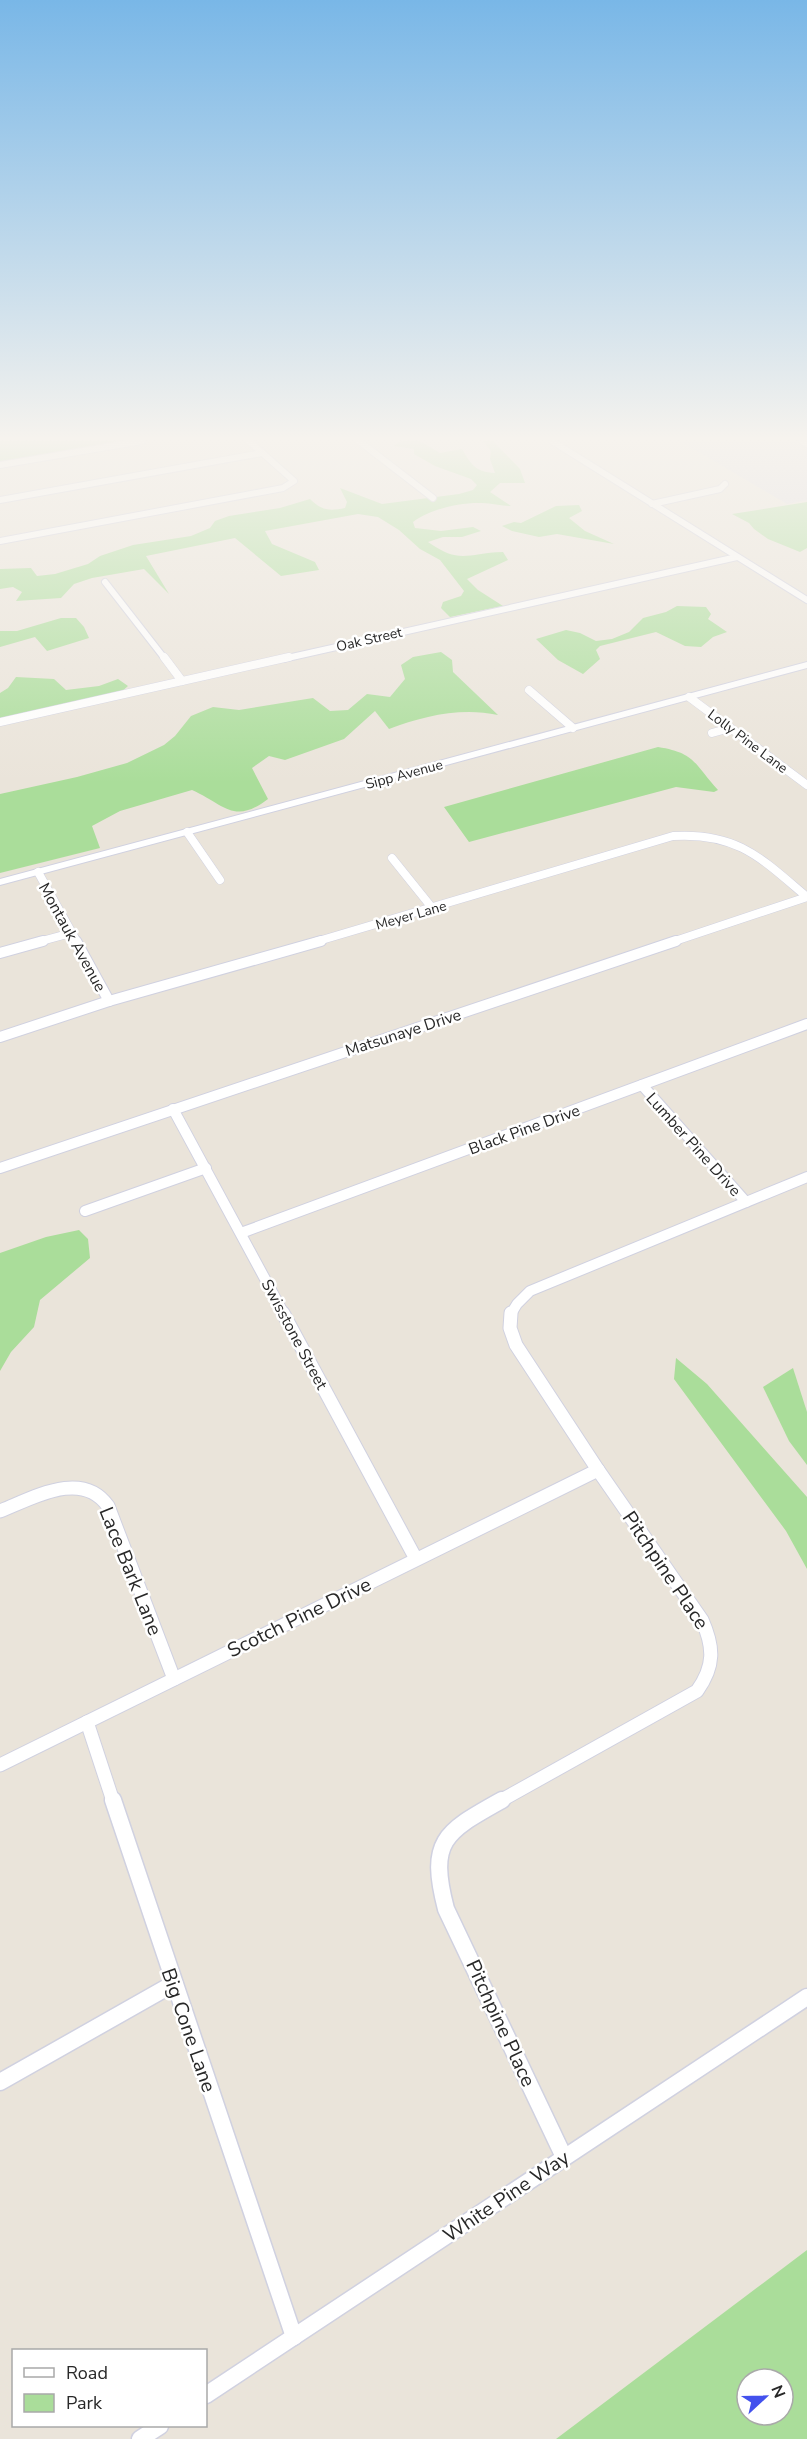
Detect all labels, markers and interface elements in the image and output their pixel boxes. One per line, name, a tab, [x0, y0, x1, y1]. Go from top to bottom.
street label: Oak Street	[334, 623, 404, 656]
street label: Lolly Pine Lane	[704, 705, 792, 778]
street label: Sipp Avenue	[363, 755, 445, 794]
street label: Montauk Avenue	[33, 879, 111, 996]
street label: Meyer Lane	[373, 896, 449, 935]
street label: Matsunaye Drive	[343, 1004, 464, 1062]
street label: Lumber Pine Drive	[641, 1088, 746, 1201]
street label: Black Pine Drive	[466, 1100, 583, 1160]
street label: Swisstone Street	[256, 1275, 333, 1394]
street label: Lace Bark Lane	[93, 1503, 169, 1639]
street label: Pitchpine Place	[616, 1506, 715, 1635]
street label: Scotch Pine Drive	[223, 1571, 376, 1664]
street label: Pitchpine Place	[459, 1955, 542, 2091]
street label: Big Cone Lane	[155, 1965, 222, 2096]
street label: White Pine Way	[438, 2144, 575, 2249]
legend	[12, 2349, 207, 2427]
text: Road	[66, 2361, 108, 2385]
north arrow	[735, 2367, 795, 2427]
text: N	[766, 2382, 790, 2401]
text: Park	[66, 2391, 103, 2415]

